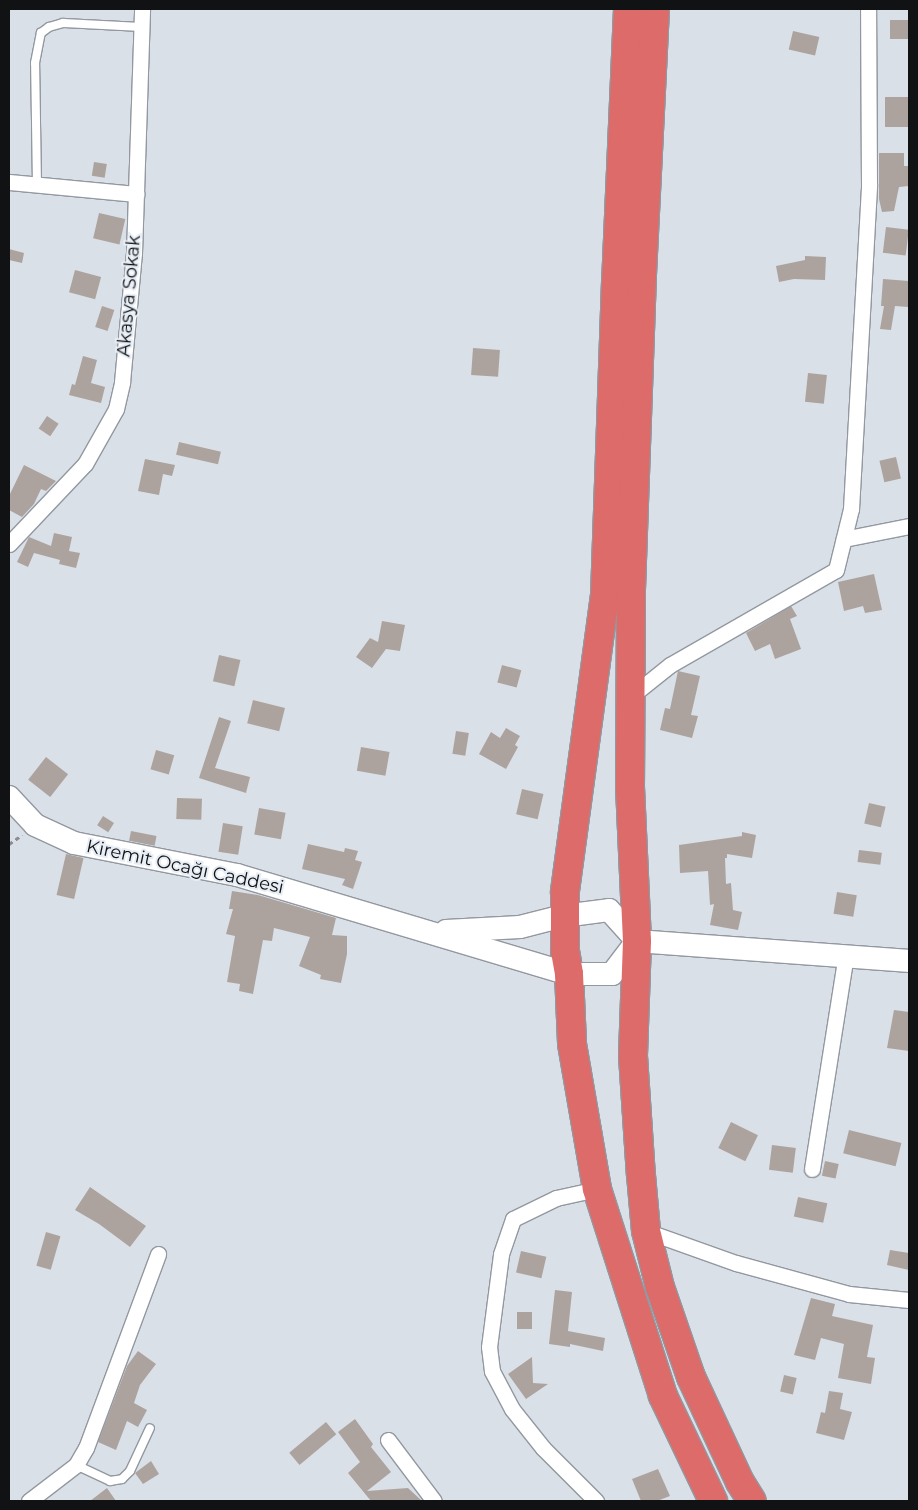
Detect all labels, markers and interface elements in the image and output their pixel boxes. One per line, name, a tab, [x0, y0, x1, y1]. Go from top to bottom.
street label: Akasya Sokak	[113, 234, 145, 358]
street label: Kiremit Ocağı Caddesi	[84, 836, 286, 898]

